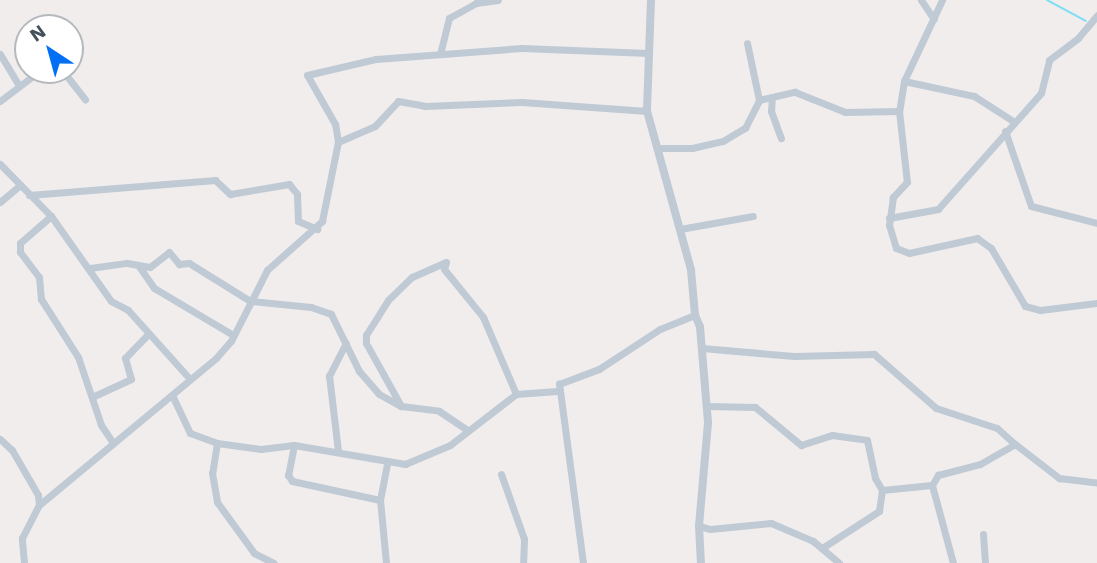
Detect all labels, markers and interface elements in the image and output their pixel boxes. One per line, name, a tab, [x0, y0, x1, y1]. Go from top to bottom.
north arrow	[14, 14, 84, 84]
text: N	[25, 20, 50, 47]

